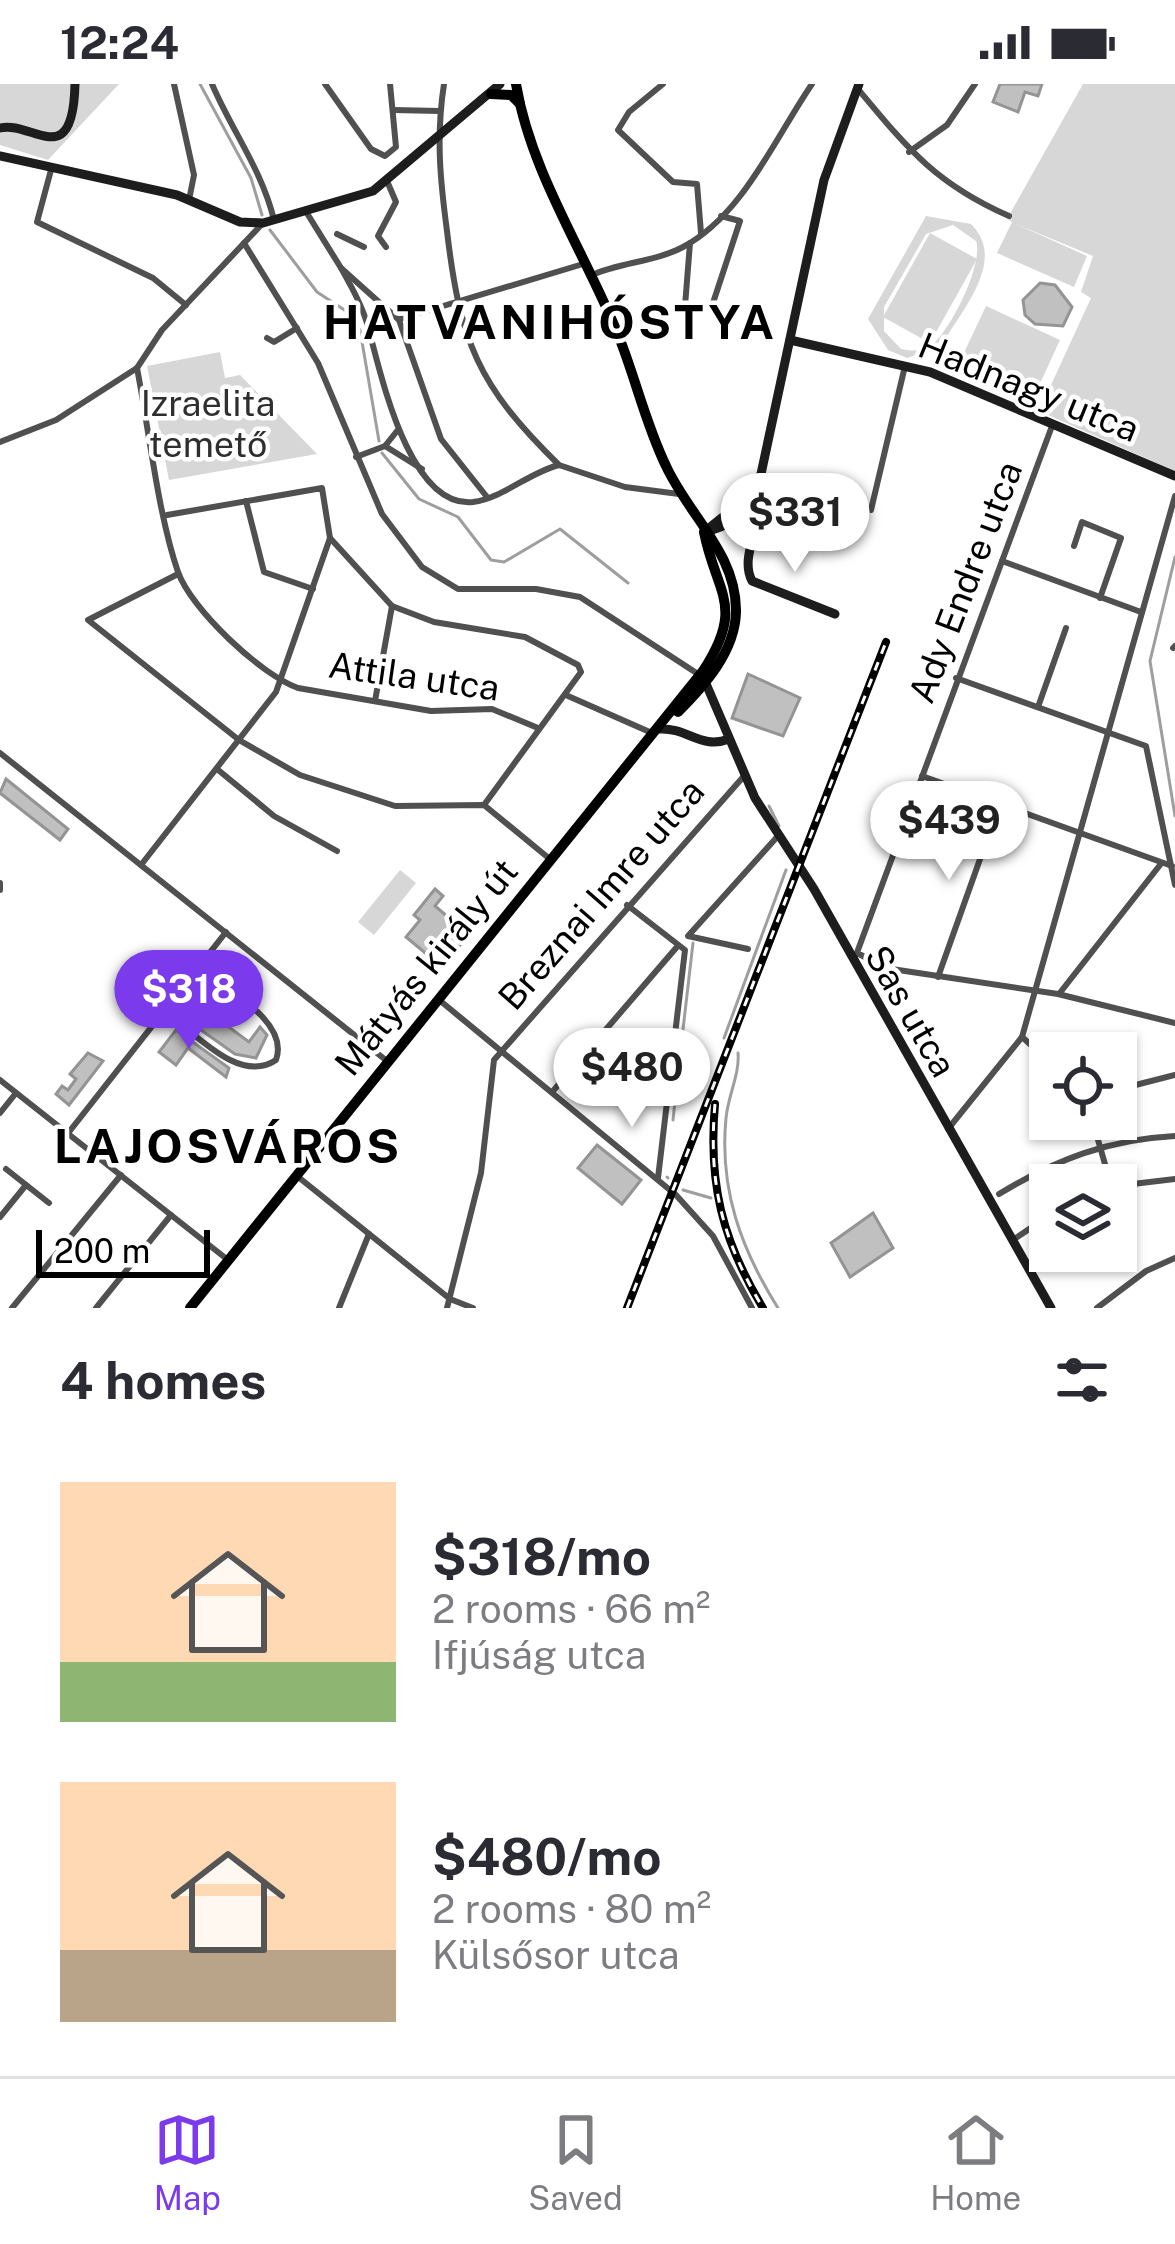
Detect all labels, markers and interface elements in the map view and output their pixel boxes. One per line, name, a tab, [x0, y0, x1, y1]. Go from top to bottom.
text: 12:24	[60, 16, 179, 69]
district label: HATVANIHÓSTYA	[323, 293, 777, 350]
street label: Hadnagy utca	[913, 324, 1145, 450]
park label: Izraelita temető	[141, 382, 275, 465]
street label: Ady Endre utca	[900, 455, 1030, 709]
pin: $331	[724, 473, 866, 575]
text: $331	[748, 489, 842, 535]
street label: Attila utca	[326, 643, 502, 709]
street label: Breznai Imre utca	[490, 770, 712, 1018]
pin: $439	[878, 781, 1020, 883]
text: $439	[897, 797, 1001, 843]
street label: Mátyás király út	[326, 850, 526, 1084]
street label: Sas utca	[857, 938, 965, 1084]
pin: $318	[118, 950, 260, 1052]
text: $318	[141, 966, 237, 1012]
pin: $480	[561, 1028, 703, 1130]
map controls	[1029, 1032, 1137, 1272]
button: locate	[1029, 1032, 1137, 1140]
text: $480	[580, 1044, 684, 1090]
district label: LAJOSVÁROS	[54, 1117, 402, 1174]
button: layers	[1029, 1164, 1137, 1272]
scale bar	[36, 1224, 210, 1277]
text: 200 m	[54, 1232, 150, 1270]
icon: filters	[1049, 1347, 1115, 1413]
text: 4 homes	[60, 1351, 266, 1410]
text: $318/mo	[432, 1527, 651, 1586]
icon: home	[156, 1530, 300, 1674]
text: 2 rooms · 66 m²	[432, 1586, 710, 1632]
text: Ifjúság utca	[432, 1632, 646, 1678]
text: $480/mo	[432, 1827, 662, 1886]
icon: home	[156, 1830, 300, 1974]
text: 2 rooms · 80 m²	[432, 1886, 711, 1932]
text: Külsősor utca	[432, 1932, 680, 1978]
tab: Map	[154, 2107, 221, 2217]
tab: Saved	[528, 2107, 623, 2217]
tab: Home	[930, 2107, 1021, 2217]

